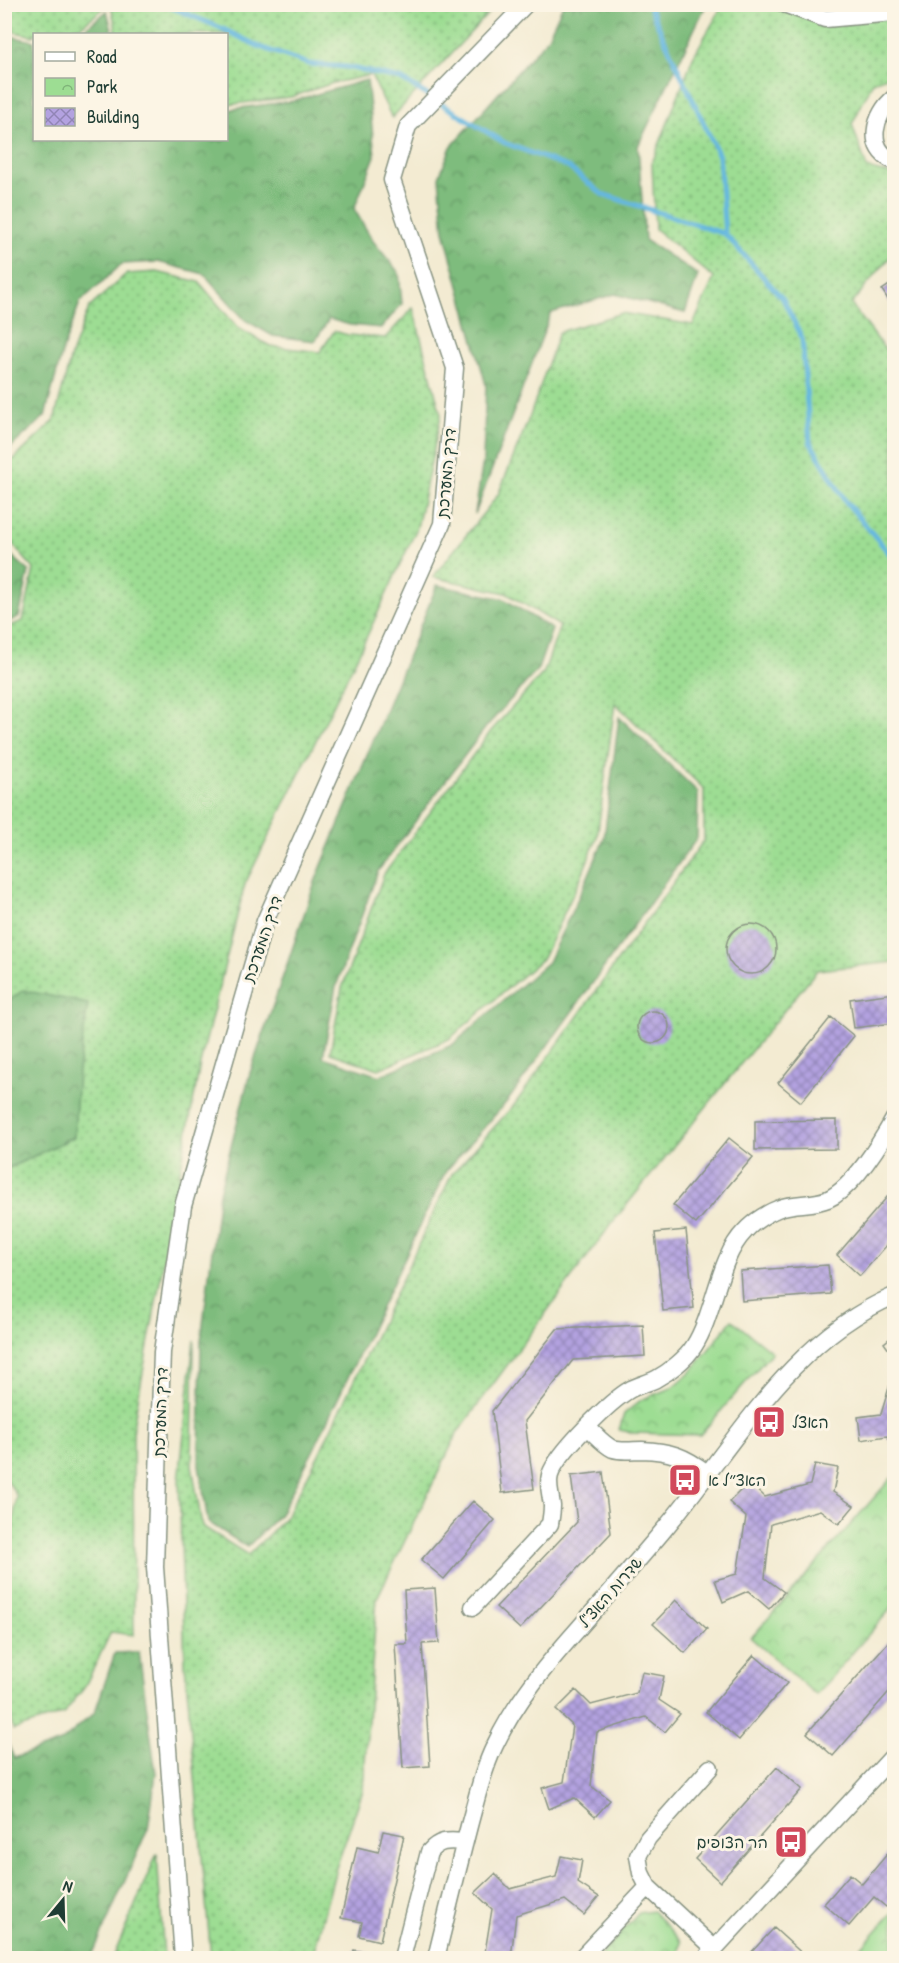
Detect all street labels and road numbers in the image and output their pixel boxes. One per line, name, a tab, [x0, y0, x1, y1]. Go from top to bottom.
street label: דרך המערכת	[431, 427, 461, 520]
street label: דרך המערכת	[237, 893, 287, 986]
street label: דרך המערכת	[147, 1367, 173, 1458]
street label: שדרות האצ"ל	[573, 1552, 647, 1632]

